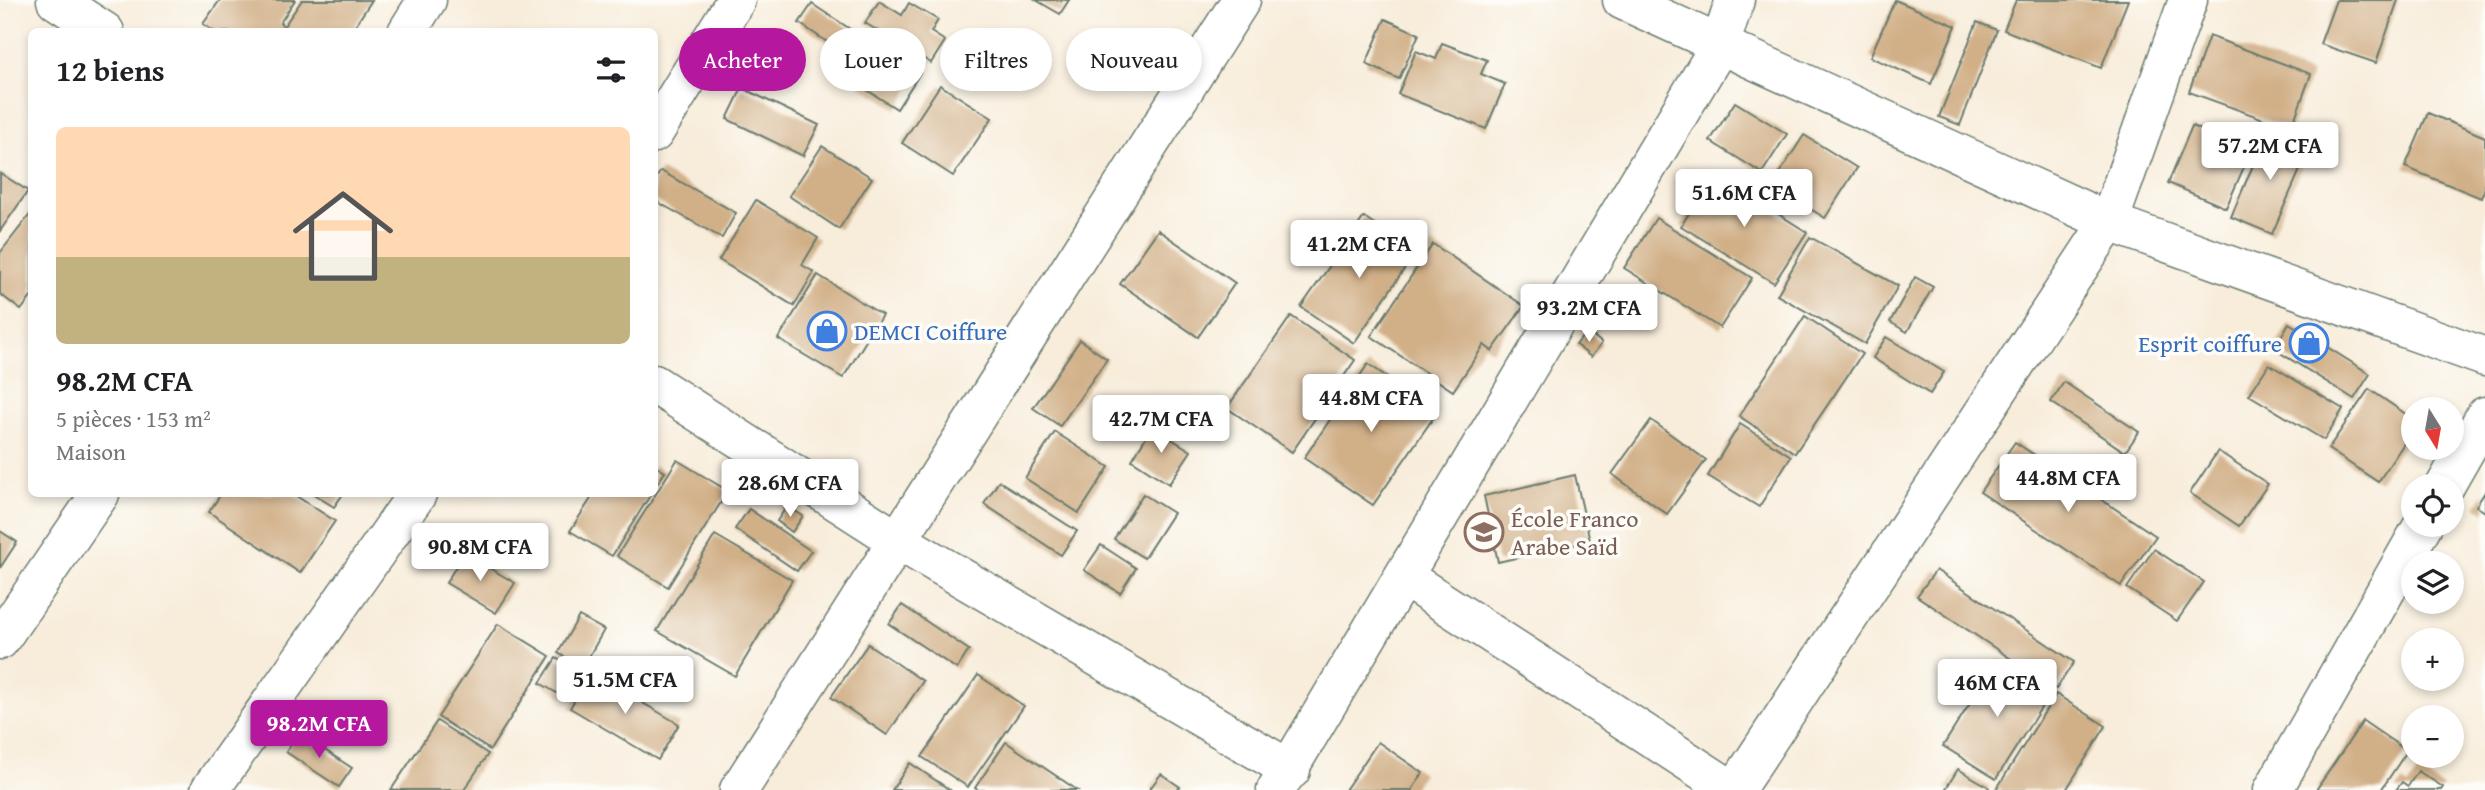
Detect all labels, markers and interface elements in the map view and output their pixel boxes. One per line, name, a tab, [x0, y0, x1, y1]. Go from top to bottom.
chip: Acheter	[679, 28, 806, 91]
chip: Louer	[820, 28, 926, 91]
chip: Filtres	[940, 28, 1052, 91]
chip: Nouveau	[1066, 28, 1202, 91]
text: 12 biens	[56, 48, 165, 92]
icon: filters	[592, 51, 630, 89]
pin: 57.2M CFA	[2190, 122, 2350, 182]
text: 57.2M CFA	[2217, 128, 2323, 161]
pin: 51.6M CFA	[1664, 170, 1824, 229]
icon: home	[280, 173, 406, 299]
text: 51.6M CFA	[1691, 175, 1797, 208]
pin: 41.2M CFA	[1279, 220, 1439, 280]
text: 41.2M CFA	[1306, 226, 1412, 259]
pin: 93.2M CFA	[1509, 284, 1669, 344]
text: 93.2M CFA	[1536, 290, 1642, 323]
shop icon: DEMCI Coiffure	[806, 310, 848, 352]
place label: DEMCI Coiffure	[854, 314, 1007, 349]
shop icon: Esprit coiffure	[2288, 322, 2330, 364]
place label: Esprit coiffure	[2138, 326, 2282, 361]
text: 98.2M CFA	[56, 358, 193, 402]
pin: 44.8M CFA	[1291, 374, 1451, 434]
text: 44.8M CFA	[1318, 380, 1424, 413]
pin: 42.7M CFA	[1081, 396, 1241, 455]
north arrow	[2401, 397, 2464, 460]
map controls	[2401, 397, 2464, 768]
text: 42.7M CFA	[1108, 401, 1214, 434]
text: 5 pièces · 153 m²	[56, 402, 211, 435]
text: Maison	[56, 435, 126, 468]
pin: 44.8M CFA	[1988, 454, 2148, 514]
pin: 28.6M CFA	[710, 460, 870, 519]
text: 44.8M CFA	[2015, 460, 2121, 493]
text: 28.6M CFA	[737, 465, 843, 498]
button: locate	[2401, 474, 2464, 537]
place label: École Franco Arabe Saïd	[1511, 501, 1638, 564]
school or university icon: École Franco Arabe Saïd	[1463, 511, 1505, 553]
pin: 90.8M CFA	[400, 524, 560, 583]
text: 90.8M CFA	[427, 529, 533, 562]
button: layers	[2401, 551, 2464, 614]
button: +	[2401, 628, 2464, 691]
pin: 51.5M CFA	[545, 656, 705, 716]
pin: 46M CFA	[1932, 660, 2062, 719]
text: 51.5M CFA	[572, 662, 678, 695]
text: 46M CFA	[1954, 665, 2040, 698]
pin: 98.2M CFA	[239, 700, 399, 760]
button: −	[2401, 705, 2464, 768]
text: 98.2M CFA	[266, 706, 372, 739]

